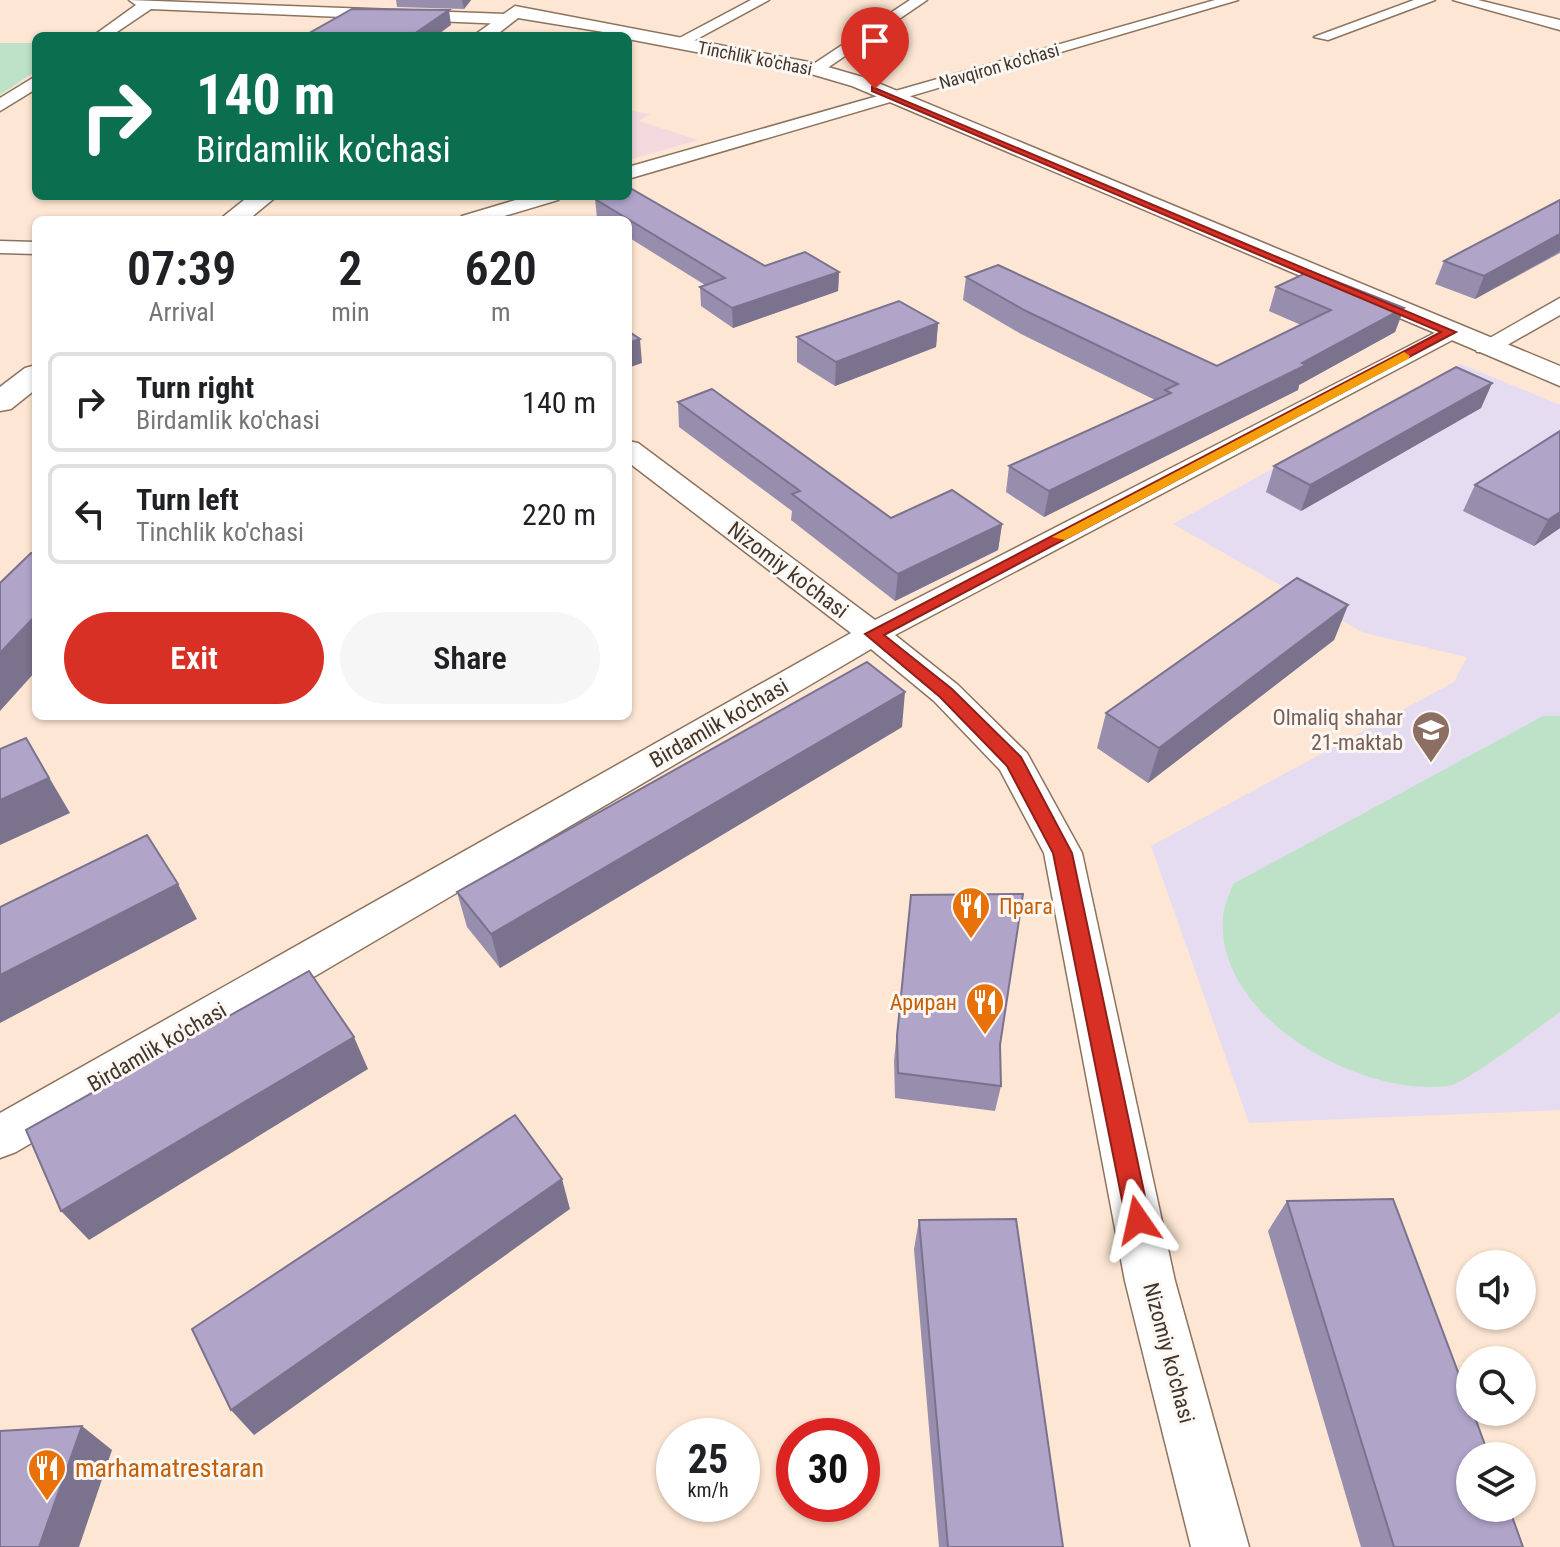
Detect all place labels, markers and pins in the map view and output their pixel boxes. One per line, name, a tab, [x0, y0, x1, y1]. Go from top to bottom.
pin	[841, 7, 909, 89]
place label: Olmaliq shahar 21-maktab	[1272, 705, 1403, 755]
school or university icon: Olmaliq shahar 21-maktab	[1410, 709, 1452, 764]
restaurant icon: Прага	[950, 885, 992, 940]
place label: Прага	[999, 894, 1053, 919]
restaurant icon: Ариран	[964, 981, 1006, 1036]
place label: Ариран	[890, 990, 957, 1015]
restaurant icon: marhamatrestaran	[26, 1447, 68, 1502]
place label: marhamatrestaran	[75, 1453, 264, 1483]

